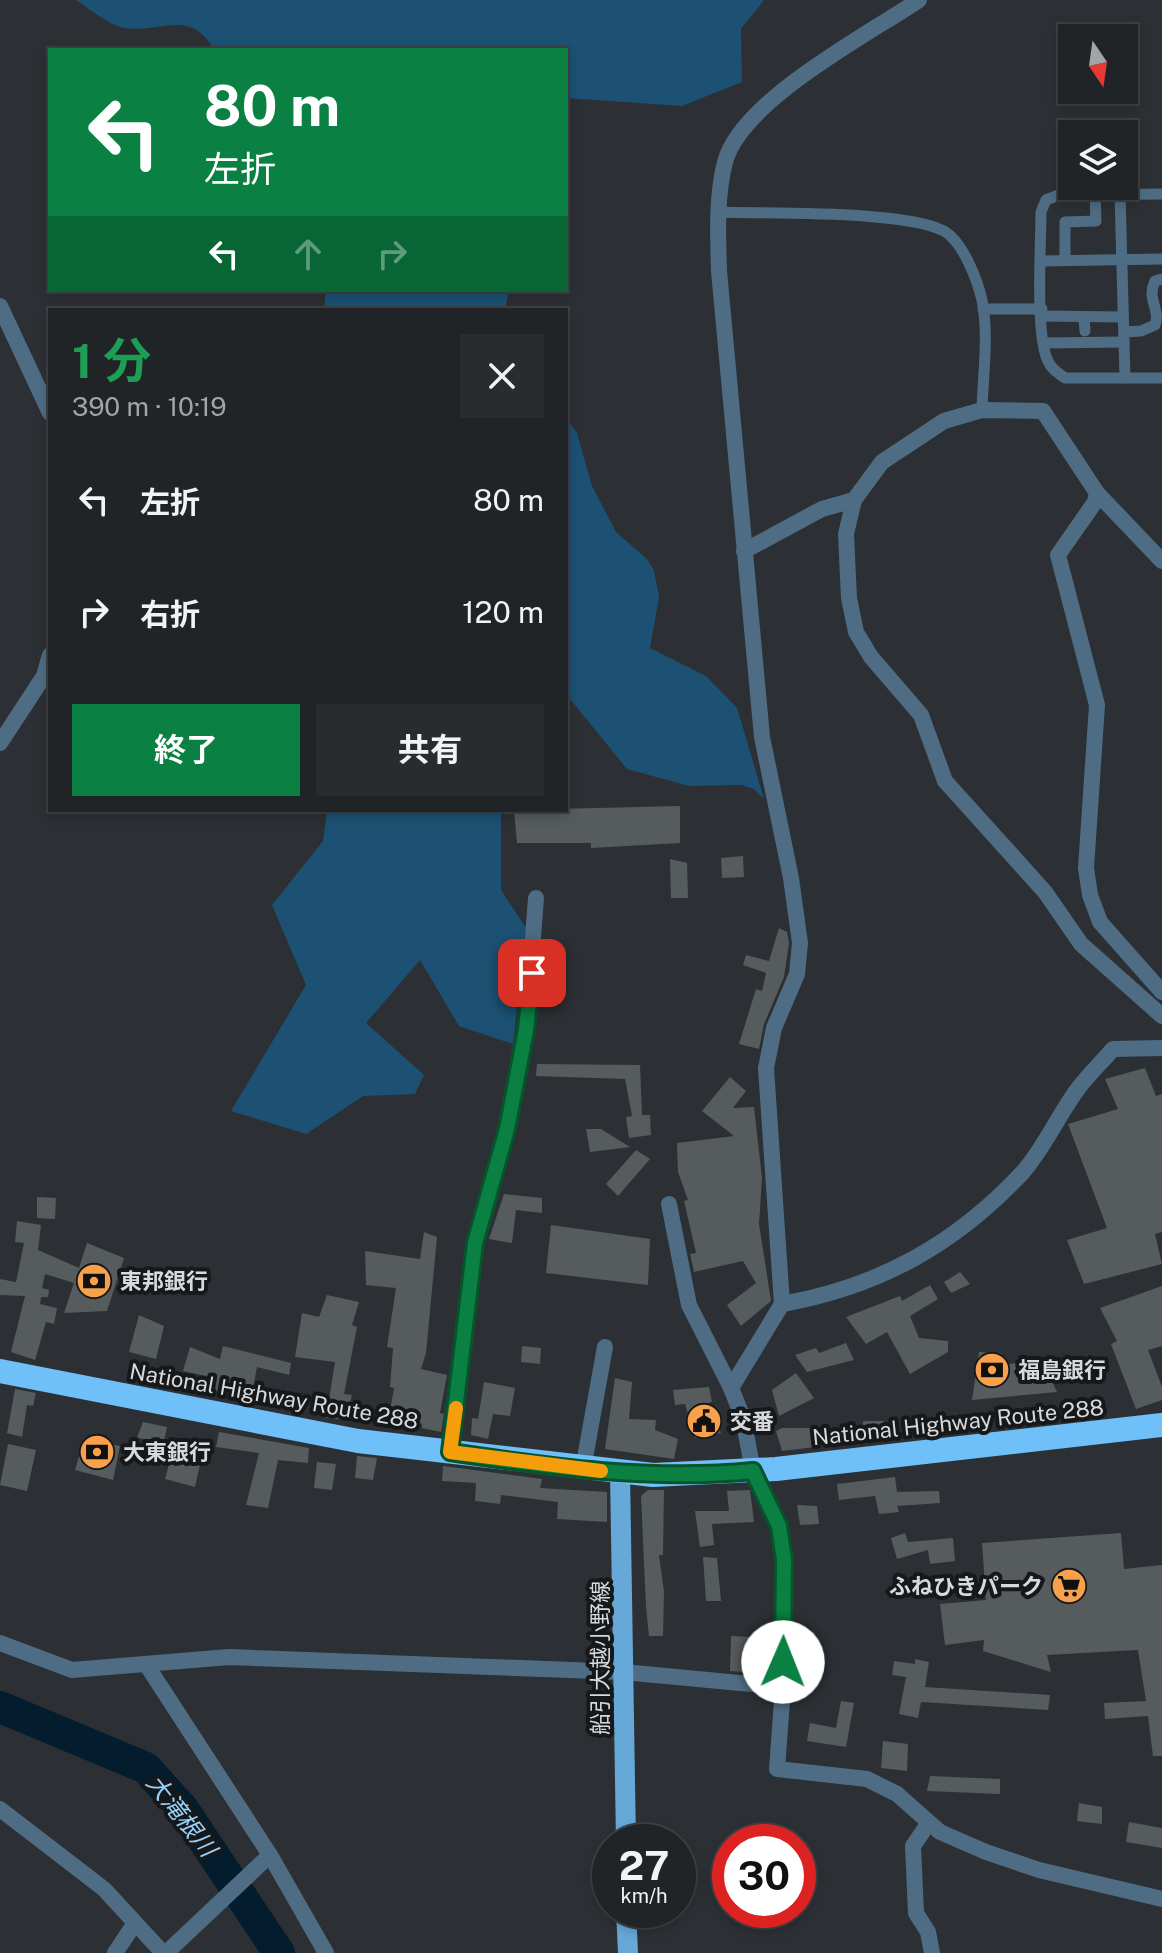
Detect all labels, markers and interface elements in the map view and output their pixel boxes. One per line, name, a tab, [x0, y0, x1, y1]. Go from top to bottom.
north arrow	[1058, 24, 1138, 104]
map controls	[1058, 24, 1138, 200]
text: 80 m	[204, 73, 340, 139]
icon: left	[72, 80, 176, 184]
button: layers	[1058, 120, 1138, 200]
text: 左折	[204, 148, 276, 190]
icon: left	[202, 232, 246, 276]
icon: ahead	[286, 232, 330, 276]
icon: right	[370, 232, 414, 276]
text: 1 分	[72, 332, 151, 389]
button: close	[460, 334, 544, 418]
text: 390 m · 10:19	[72, 391, 227, 422]
icon: left	[72, 478, 116, 522]
text: 80 m	[473, 482, 544, 518]
text: 左折	[140, 484, 200, 520]
icon: right	[72, 590, 116, 634]
text: 120 m	[462, 594, 544, 630]
text: 右折	[140, 596, 200, 632]
button: 終了	[72, 704, 300, 796]
button: 共有	[316, 704, 544, 796]
pin	[498, 939, 566, 1007]
icon: arrive	[510, 951, 554, 995]
bank icon: 東邦銀行	[75, 1262, 113, 1300]
place label: 東邦銀行	[120, 1268, 208, 1294]
bank icon: 福島銀行	[973, 1351, 1011, 1389]
place label: 福島銀行	[1018, 1357, 1106, 1383]
street label: National Highway Route 288	[128, 1358, 420, 1434]
street label: National Highway Route 288	[811, 1394, 1105, 1450]
public building icon: 交番	[685, 1402, 723, 1440]
place label: 交番	[730, 1408, 774, 1434]
bank icon: 大東銀行	[78, 1433, 116, 1471]
place label: 大東銀行	[123, 1439, 211, 1465]
supermarket icon: ふねひきパーク	[1050, 1567, 1088, 1605]
place label: ふねひきパーク	[889, 1573, 1043, 1599]
street label: 船引大越小野線	[587, 1581, 613, 1735]
position arrow	[741, 1620, 825, 1704]
water label: 大滝根川	[141, 1769, 224, 1864]
speed limit sign: 30	[712, 1824, 816, 1928]
text: 27	[619, 1842, 669, 1889]
text: km/h	[620, 1884, 668, 1908]

